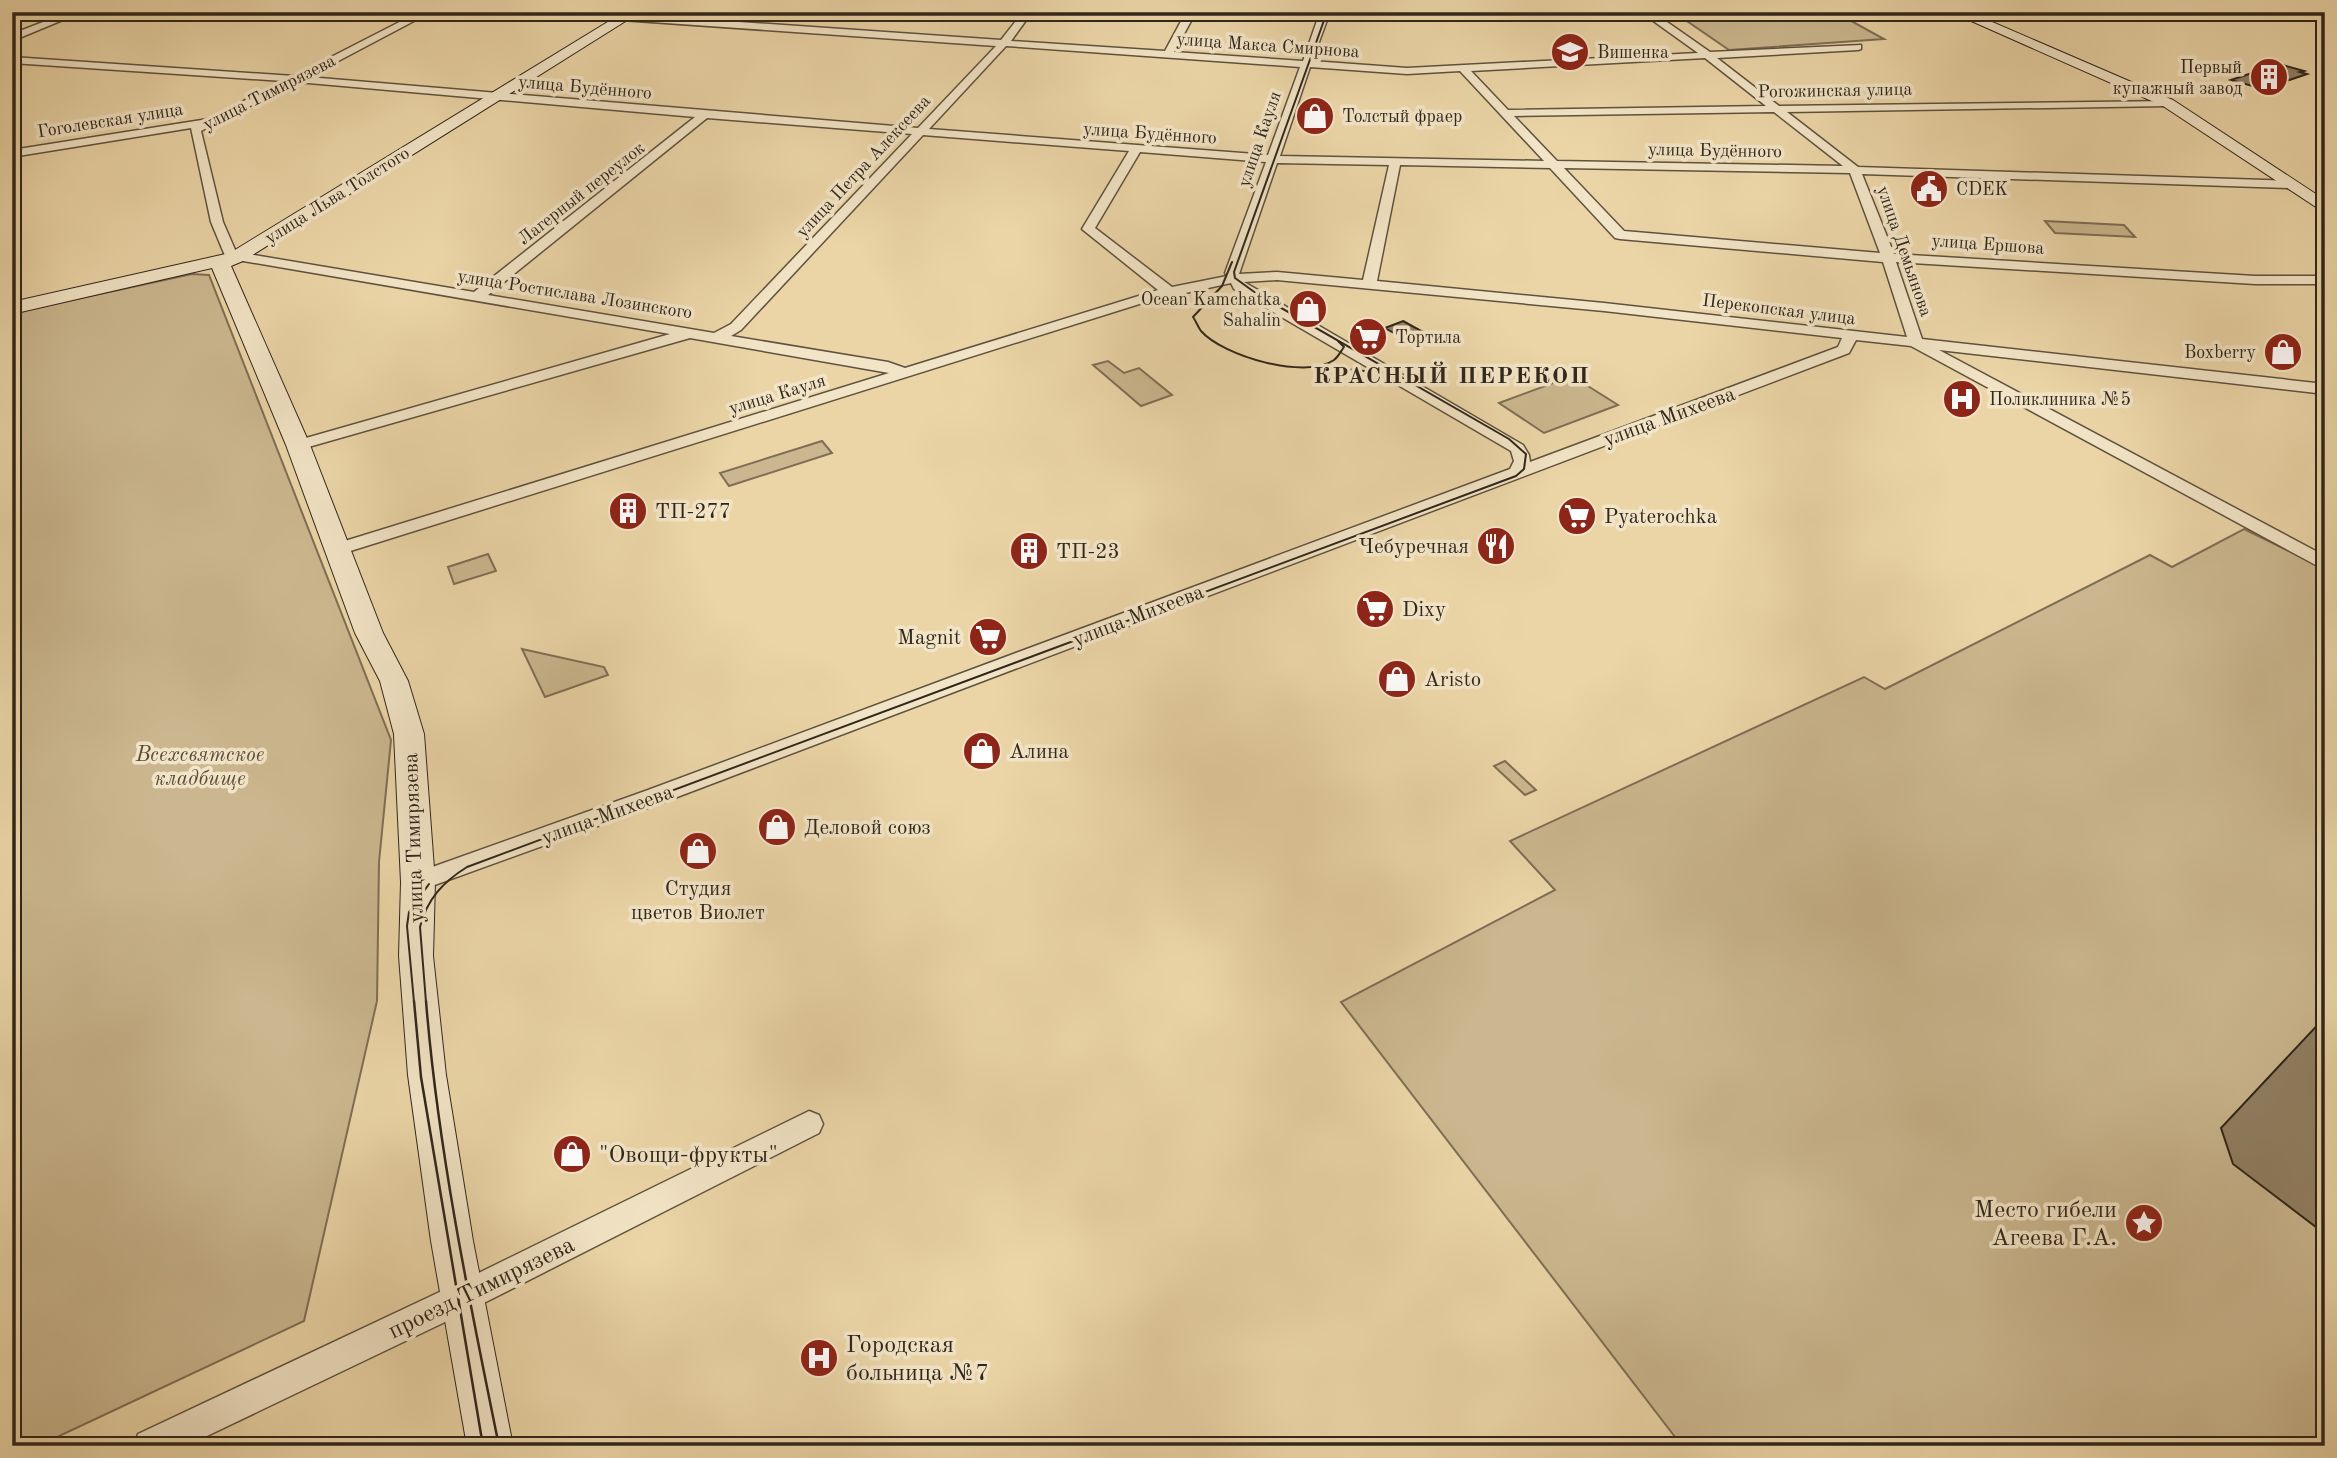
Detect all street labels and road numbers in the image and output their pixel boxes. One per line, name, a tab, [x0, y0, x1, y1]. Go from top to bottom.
street label: улица Макса Смирнова	[1176, 31, 1360, 61]
street label: улица Тимирязева	[200, 52, 339, 134]
street label: улица Будённого	[517, 73, 653, 103]
street label: Рогожинская улица	[1758, 81, 1913, 101]
street label: улица Кауля	[1235, 89, 1285, 190]
street label: улица Петра Алексеева	[793, 92, 934, 241]
street label: Гоголевская улица	[36, 101, 184, 141]
street label: улица Будённого	[1082, 120, 1218, 148]
street label: Лагерный переулок	[515, 139, 648, 249]
street label: улица Будённого	[1648, 141, 1782, 161]
street label: улица Льва Толстого	[262, 144, 413, 248]
street label: улица Демьянова	[1873, 184, 1935, 319]
street label: улица Ершова	[1931, 232, 2045, 258]
street label: улица Ростислава Лозинского	[456, 268, 694, 322]
street label: Перекопская улица	[1701, 292, 1857, 328]
street label: улица Кауля	[727, 372, 828, 418]
street label: улица Михеева	[1601, 384, 1738, 451]
street label: улица Михеева	[1070, 582, 1207, 651]
street label: улица Тимирязева	[401, 752, 428, 923]
street label: улица Михеева	[539, 782, 676, 849]
street label: проезд Тимирязева	[385, 1233, 579, 1344]

